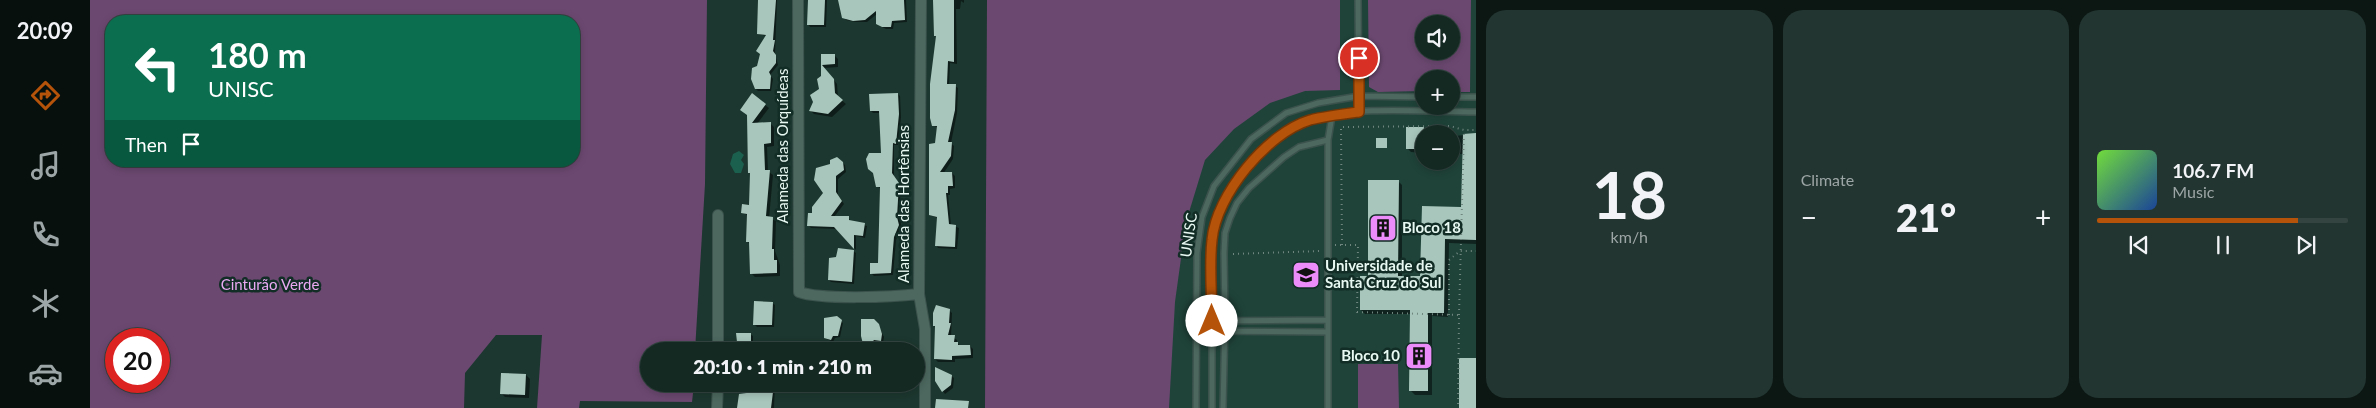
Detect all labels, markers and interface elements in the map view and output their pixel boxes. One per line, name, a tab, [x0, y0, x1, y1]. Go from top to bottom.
map controls	[1415, 15, 1460, 170]
button: sound	[1415, 15, 1460, 60]
text: 20:09	[17, 17, 73, 44]
text: 180 m	[208, 33, 307, 75]
icon: left	[125, 35, 190, 100]
pin	[1338, 37, 1380, 79]
icon: arrive	[1345, 44, 1373, 72]
street label: Alameda das Orquídeas	[773, 69, 791, 223]
button: +	[1415, 70, 1460, 115]
text: UNISC	[208, 75, 274, 102]
icon: directions	[28, 78, 63, 113]
street label: Alameda das Hortênsias	[894, 125, 912, 283]
button: −	[1415, 125, 1460, 170]
icon: arrive	[177, 130, 205, 158]
text: Then	[125, 133, 167, 156]
icon: music	[28, 148, 63, 183]
text: 18	[1592, 155, 1667, 233]
text: 106.7 FM	[2172, 159, 2254, 182]
text: Climate	[1801, 170, 1854, 189]
text: Music	[2172, 182, 2214, 201]
text: 21°	[1896, 194, 1956, 240]
text: −	[1801, 200, 1817, 234]
text: +	[2035, 200, 2051, 234]
street label: UNISC	[1176, 211, 1200, 258]
building icon: Bloco 18	[1368, 213, 1398, 243]
icon: phone	[28, 217, 63, 252]
place label: Bloco 18	[1402, 218, 1461, 236]
text: km/h	[1611, 227, 1648, 246]
icon: previous	[2125, 231, 2153, 259]
icon: pause	[2209, 231, 2237, 259]
icon: next	[2292, 231, 2320, 259]
place label: Universidade de Santa Cruz do Sul	[1325, 256, 1441, 291]
school or university icon: Universidade de Santa Cruz do Sul	[1291, 260, 1321, 290]
park label: Cinturão Verde	[221, 275, 319, 293]
icon: climate	[28, 286, 63, 321]
position arrow	[1185, 294, 1237, 346]
speed limit sign: 20	[105, 328, 170, 393]
building icon: Bloco 10	[1404, 341, 1434, 371]
place label: Bloco 10	[1341, 346, 1400, 364]
text: 20:10 · 1 min · 210 m	[693, 355, 872, 378]
icon: car	[28, 356, 63, 391]

